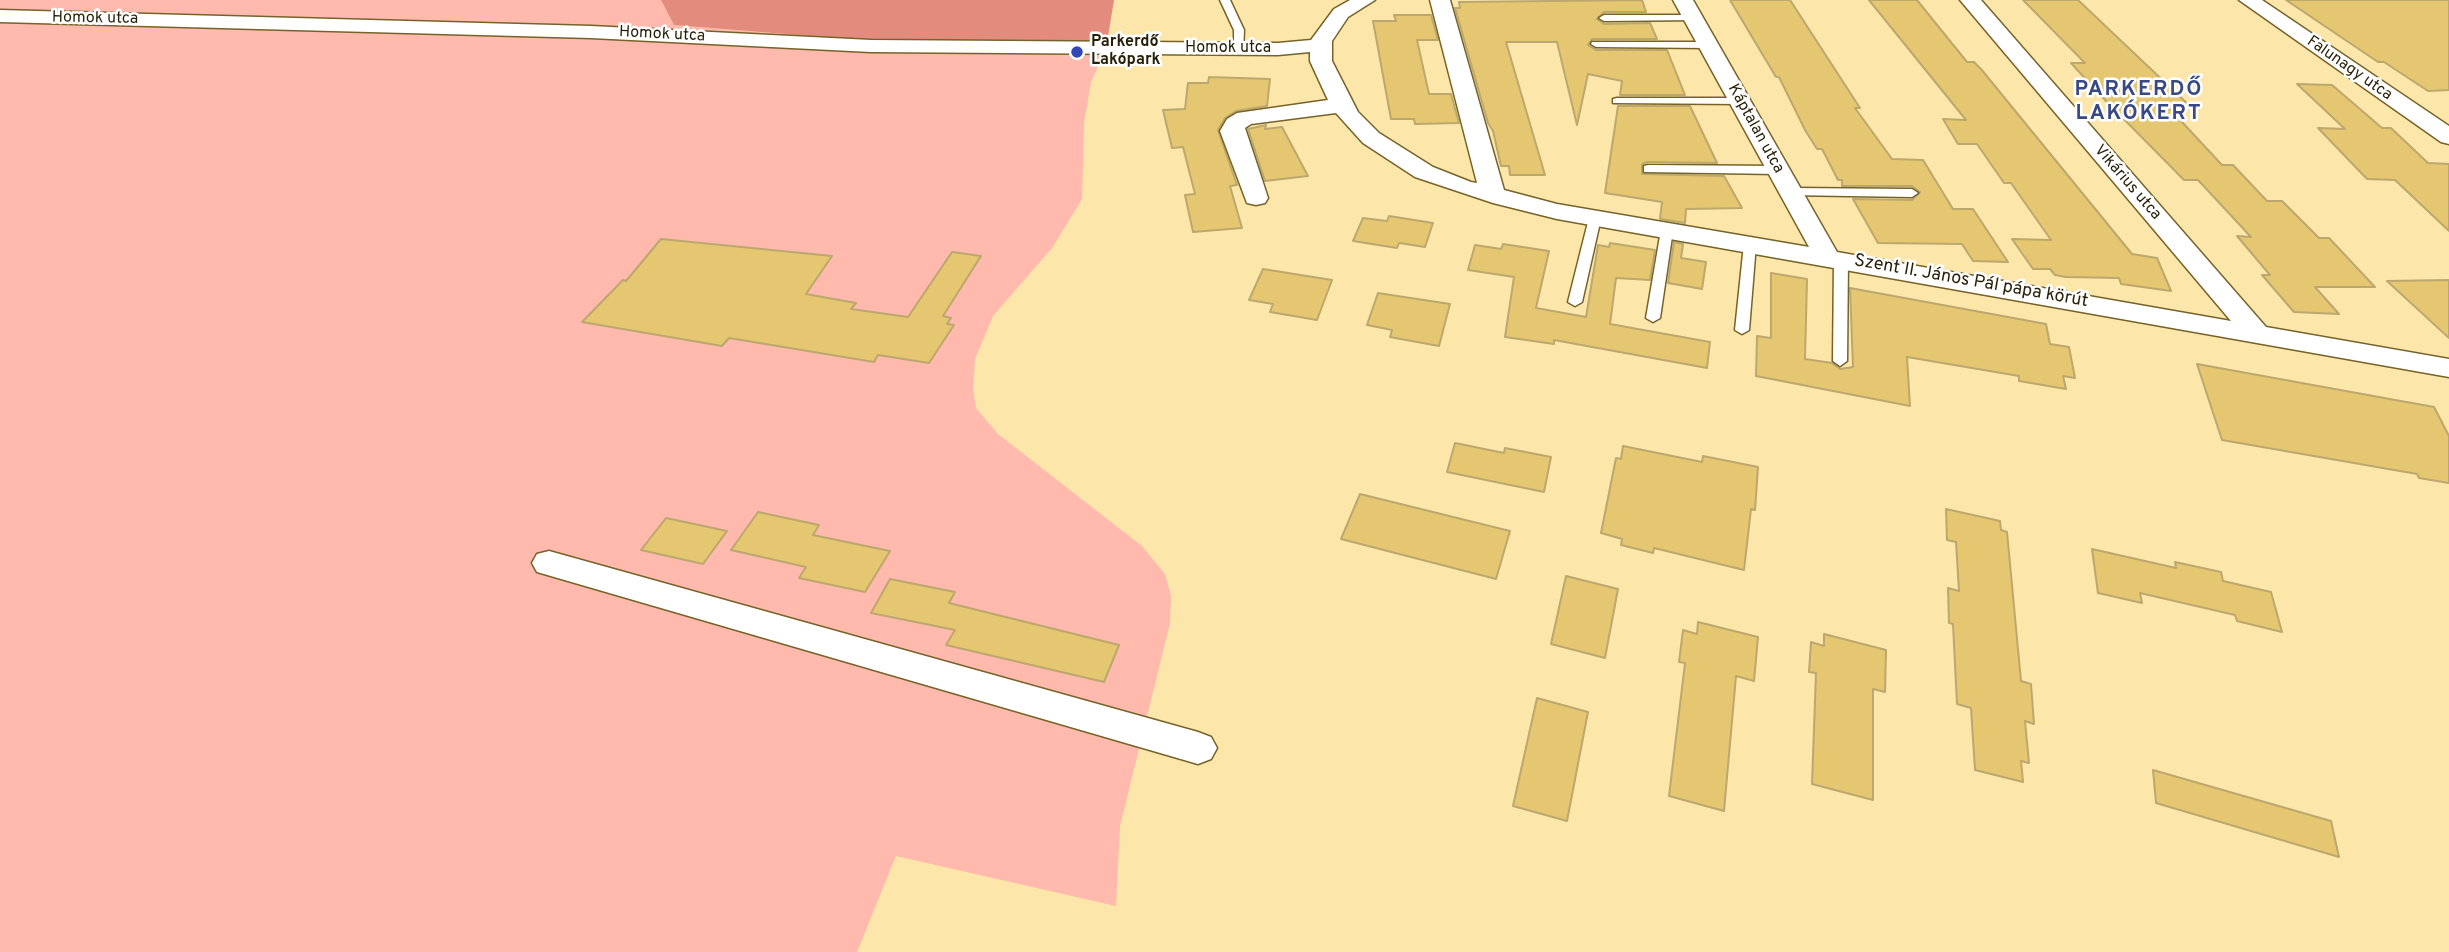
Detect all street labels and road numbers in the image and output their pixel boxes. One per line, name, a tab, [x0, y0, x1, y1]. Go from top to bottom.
street label: Homok utca	[52, 9, 138, 29]
street label: Homok utca	[618, 23, 706, 47]
street label: Falunagy utca	[2303, 33, 2395, 105]
street label: Homok utca	[1185, 39, 1271, 59]
street label: Káptalan utca	[1723, 81, 1787, 177]
street label: Vikárius utca	[2089, 142, 2165, 224]
street label: Szent II. János Pál pápa körút	[1852, 251, 2090, 313]

